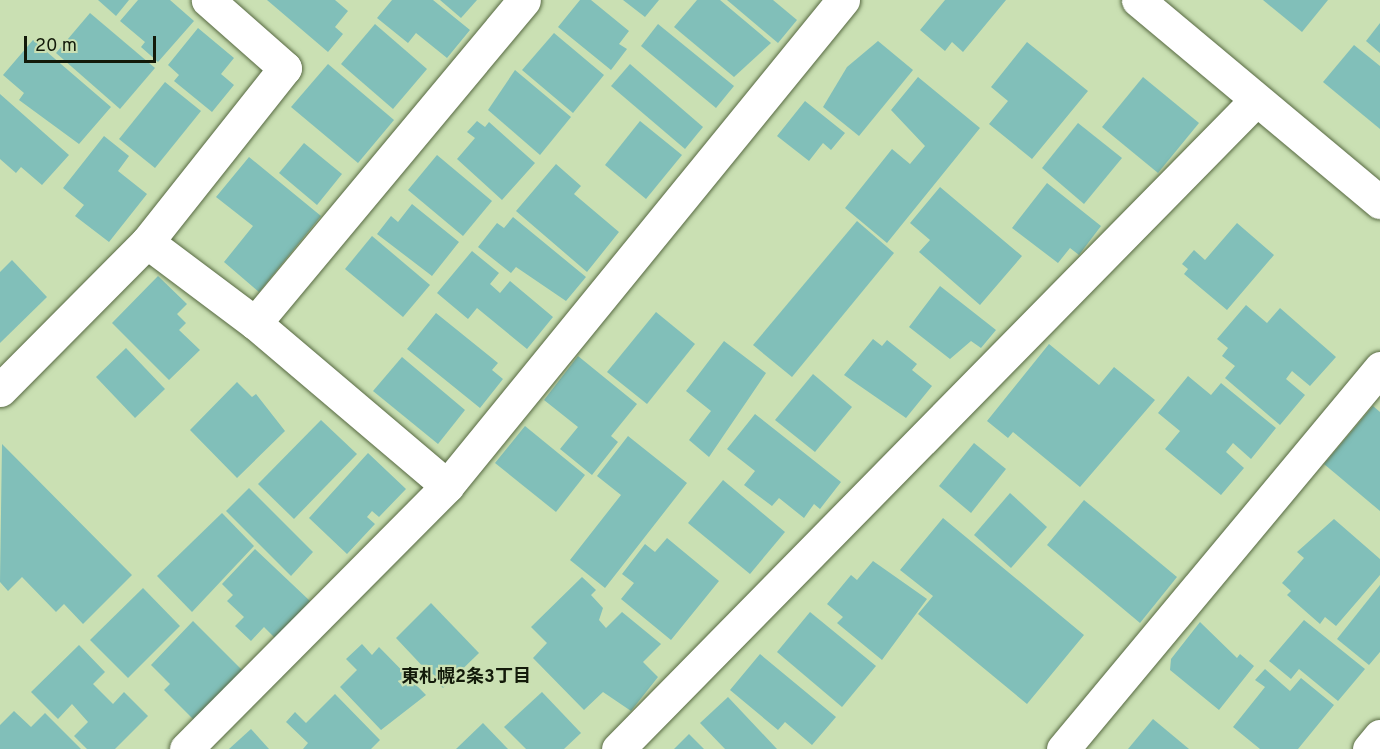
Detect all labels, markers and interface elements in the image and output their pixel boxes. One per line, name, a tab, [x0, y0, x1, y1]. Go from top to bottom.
scale bar	[27, 24, 159, 62]
text: 20 m	[35, 35, 77, 58]
district label: 東札幌2条3丁目	[401, 667, 531, 689]

